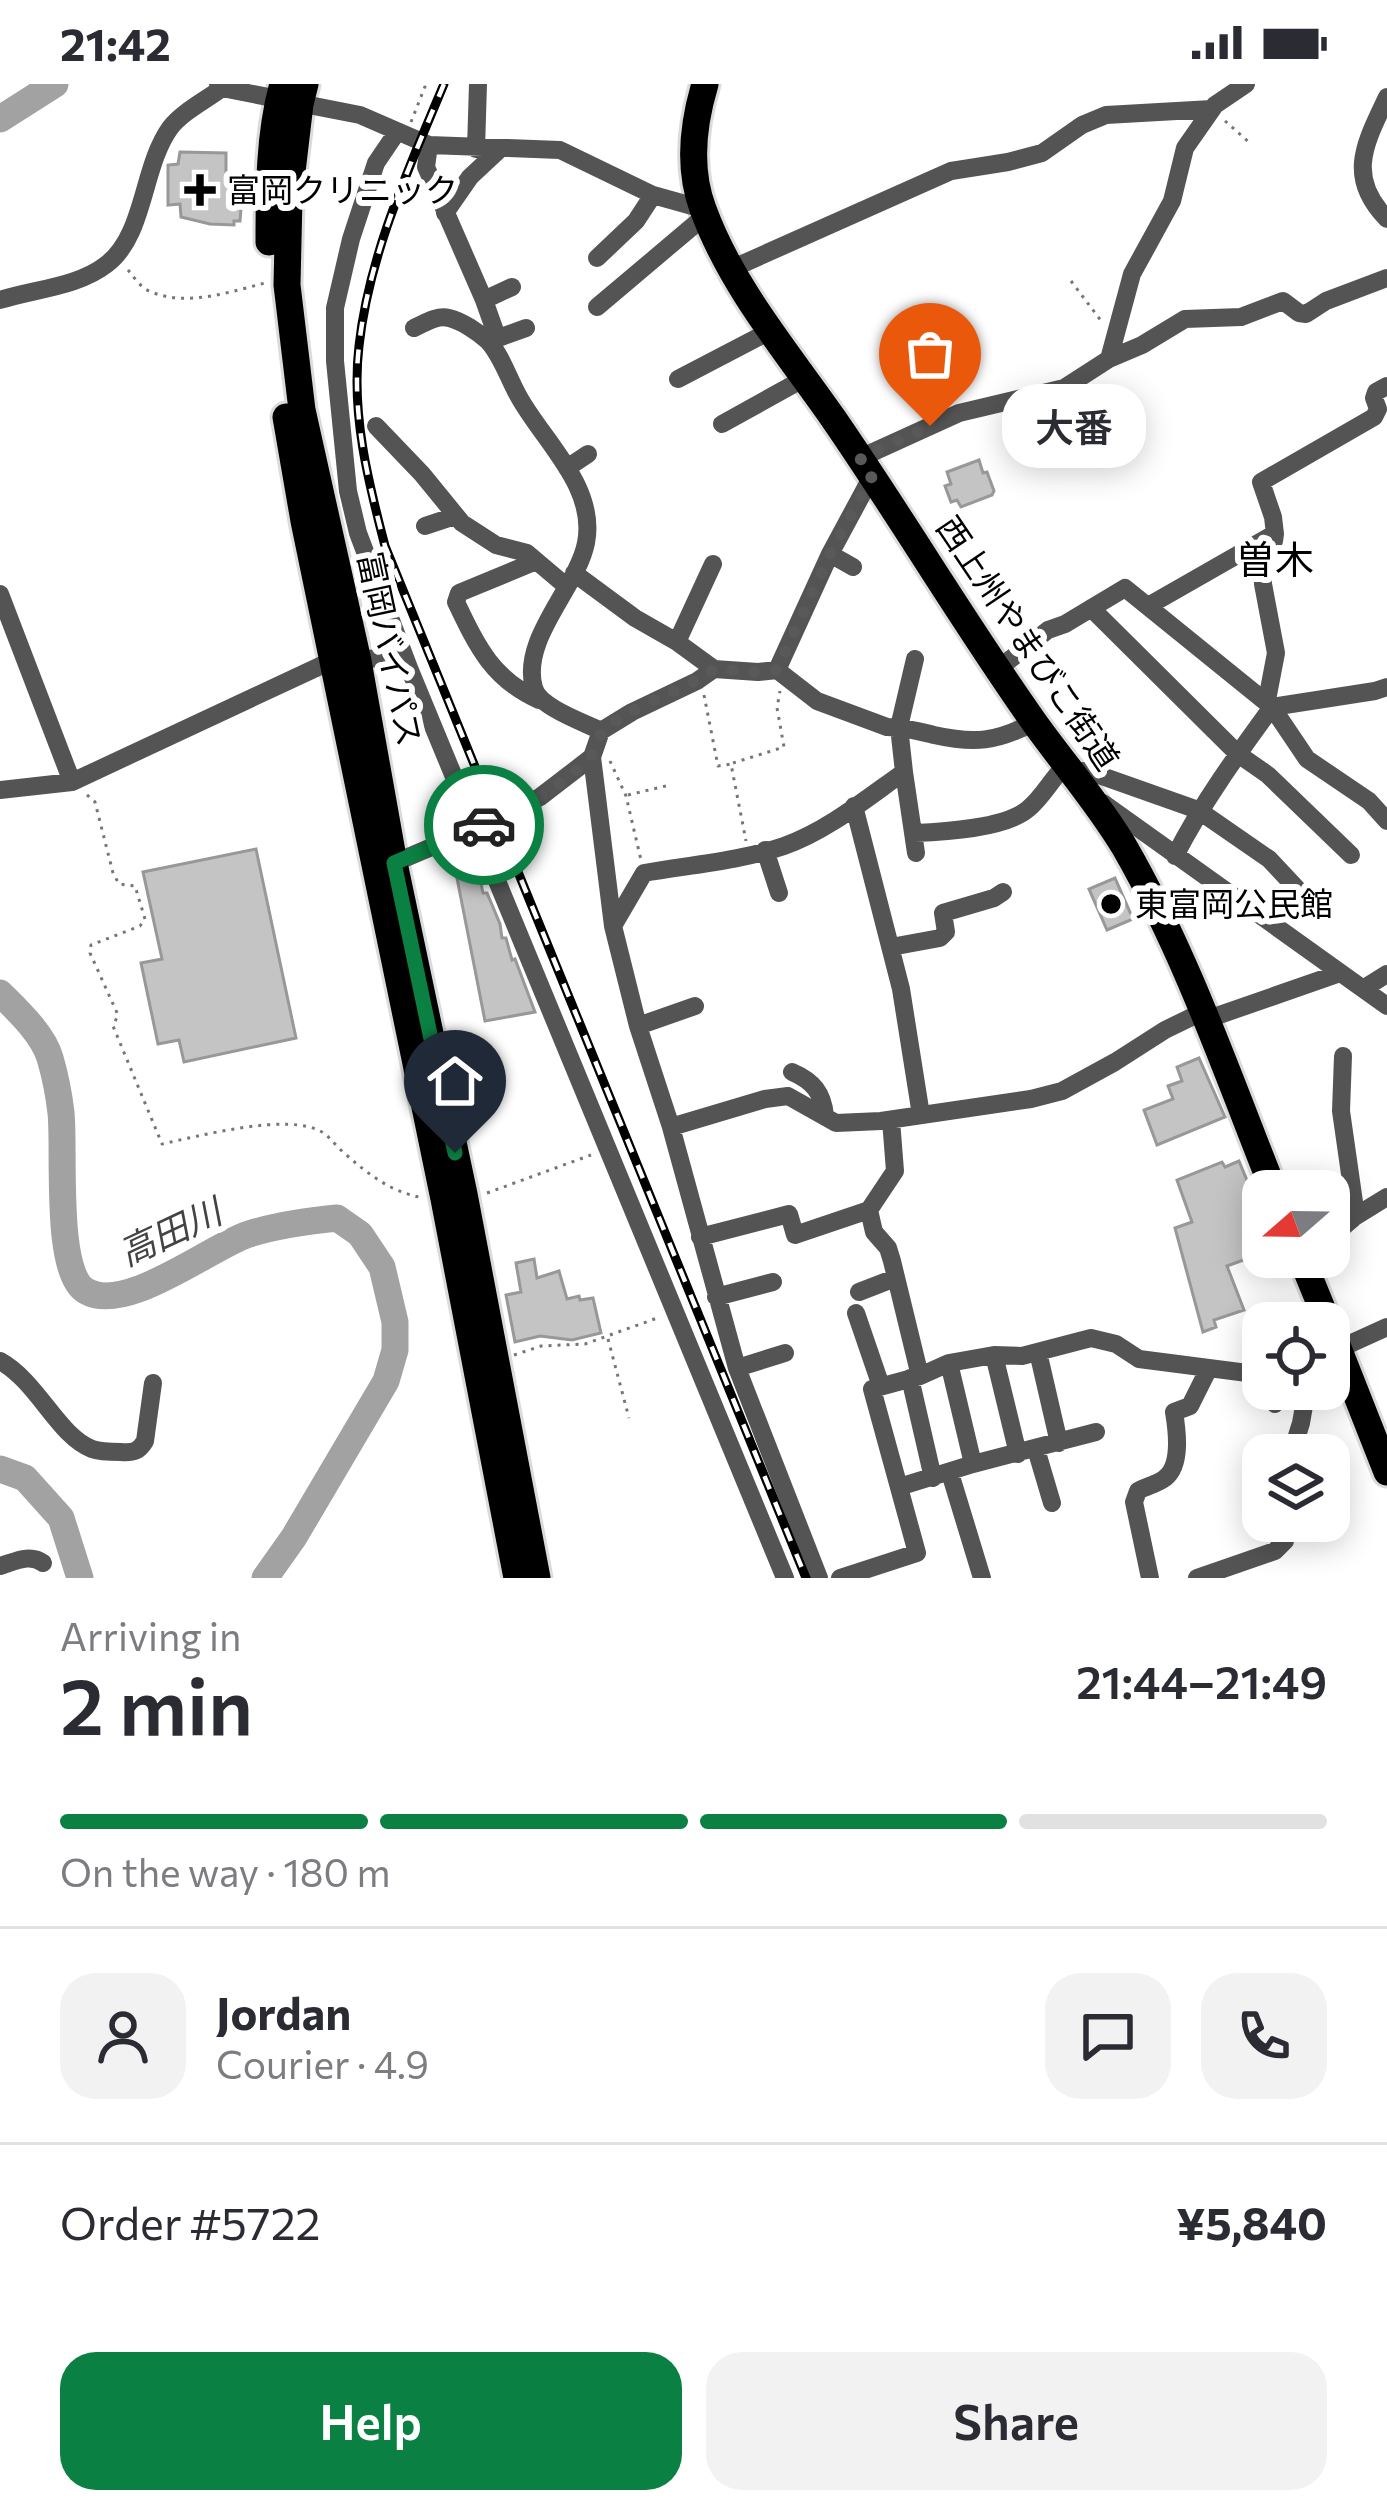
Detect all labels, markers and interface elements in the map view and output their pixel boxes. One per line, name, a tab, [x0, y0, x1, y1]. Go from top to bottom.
text: 21:42	[60, 15, 171, 70]
place label: 富岡クリニック	[227, 168, 458, 209]
marker: 富岡クリニック	[184, 174, 216, 206]
pin	[879, 303, 981, 426]
icon: bag	[897, 321, 963, 387]
callout: 大番	[1002, 384, 1146, 468]
text: 大番	[1035, 402, 1113, 450]
street label: 西上州やまびこ街道	[929, 508, 1129, 777]
district label: 曽木	[1236, 534, 1314, 582]
street label: 富岡バイパス	[351, 548, 432, 749]
courier	[424, 765, 544, 885]
icon: car	[451, 792, 517, 858]
place label: 東富岡公民館	[1135, 882, 1333, 923]
marker: 東富岡公民館	[1098, 891, 1124, 917]
pin	[404, 1030, 506, 1153]
icon: home	[422, 1048, 488, 1114]
north arrow	[1242, 1170, 1350, 1278]
map controls	[1242, 1170, 1350, 1542]
water label: 高田川	[111, 1186, 231, 1273]
button: locate	[1242, 1302, 1350, 1410]
button: layers	[1242, 1434, 1350, 1542]
text: Arriving in	[60, 1611, 241, 1659]
text: 21:44–21:49	[1076, 1653, 1327, 1708]
text: 2 min	[60, 1656, 253, 1751]
text: On the way · 180 m	[60, 1847, 390, 1895]
button: person	[60, 1973, 186, 2099]
button: chat	[1045, 1973, 1171, 2099]
button: phone	[1201, 1973, 1327, 2099]
text: Jordan	[216, 1984, 351, 2039]
text: Courier · 4.9	[216, 2039, 429, 2087]
text: Order #5722	[60, 2194, 321, 2249]
text: ¥5,840	[1176, 2194, 1327, 2249]
button: Help	[60, 2352, 682, 2490]
button: Share	[706, 2352, 1327, 2490]

